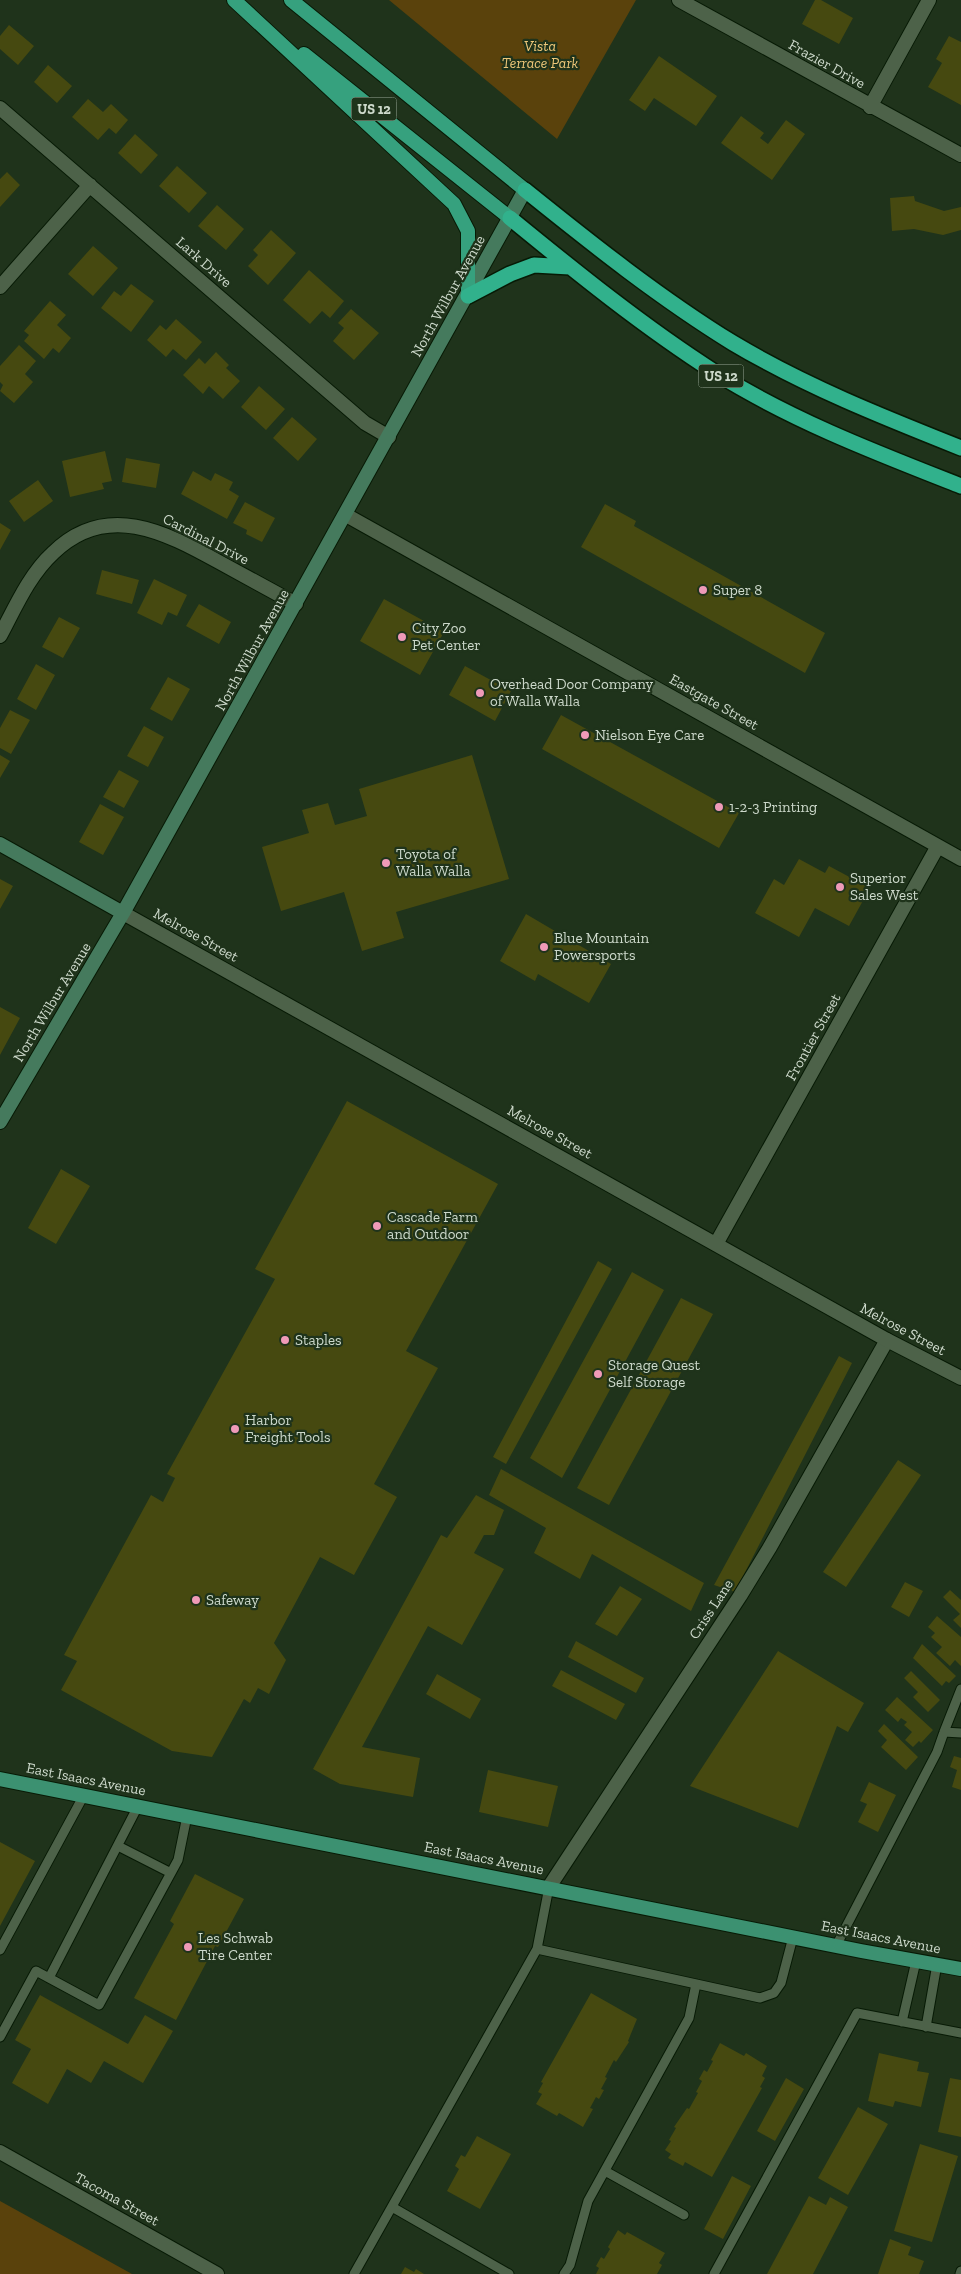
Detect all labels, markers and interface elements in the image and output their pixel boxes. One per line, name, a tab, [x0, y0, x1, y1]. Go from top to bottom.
street label: Frazier Drive	[786, 36, 868, 92]
park label: Vista Terrace Park	[502, 37, 579, 72]
road number: US 12	[352, 98, 396, 120]
street label: North Wilbur Avenue	[407, 232, 489, 360]
street label: Lark Drive	[172, 233, 236, 291]
road number: US 12	[698, 364, 744, 388]
street label: Cardinal Drive	[160, 510, 252, 568]
place label: Super 8	[713, 581, 762, 599]
marker: Super 8	[697, 584, 709, 596]
street label: North Wilbur Avenue	[211, 586, 293, 714]
place label: City Zoo Pet Center	[412, 619, 481, 654]
marker: City Zoo Pet Center	[396, 631, 408, 643]
street label: Eastgate Street	[666, 670, 762, 734]
place label: Overhead Door Company of Walla Walla	[490, 675, 653, 710]
marker: Overhead Door Company of Walla Walla	[474, 687, 486, 699]
place label: Nielson Eye Care	[595, 726, 704, 744]
marker: Nielson Eye Care	[579, 729, 591, 741]
place label: 1-2-3 Printing	[729, 798, 817, 816]
marker: 1-2-3 Printing	[713, 801, 725, 813]
place label: Toyota of Walla Walla	[396, 845, 471, 880]
marker: Toyota of Walla Walla	[380, 857, 392, 869]
place label: Superior Sales West	[850, 869, 919, 904]
marker: Superior Sales West	[834, 881, 846, 893]
street label: Melrose Street	[150, 904, 242, 966]
place label: Blue Mountain Powersports	[554, 929, 649, 964]
street label: North Wilbur Avenue	[9, 939, 95, 1065]
marker: Blue Mountain Powersports	[538, 941, 550, 953]
street label: Frontier Street	[782, 990, 845, 1084]
street label: Melrose Street	[504, 1101, 596, 1163]
place label: Cascade Farm and Outdoor	[387, 1208, 478, 1243]
marker: Cascade Farm and Outdoor	[371, 1220, 383, 1232]
street label: Melrose Street	[857, 1299, 949, 1359]
place label: Staples	[295, 1331, 342, 1349]
marker: Staples	[279, 1334, 291, 1346]
place label: Storage Quest Self Storage	[608, 1356, 701, 1391]
marker: Storage Quest Self Storage	[592, 1368, 604, 1380]
place label: Harbor Freight Tools	[245, 1411, 331, 1446]
marker: Harbor Freight Tools	[229, 1423, 241, 1435]
street label: Criss Lane	[685, 1576, 737, 1642]
place label: Safeway	[206, 1591, 259, 1609]
marker: Safeway	[190, 1594, 202, 1606]
street label: East Isaacs Avenue	[25, 1759, 147, 1799]
street label: East Isaacs Avenue	[423, 1838, 545, 1878]
street label: East Isaacs Avenue	[820, 1917, 942, 1957]
place label: Les Schwab Tire Center	[198, 1929, 273, 1964]
marker: Les Schwab Tire Center	[182, 1941, 194, 1953]
street label: Tacoma Street	[72, 2168, 163, 2230]

